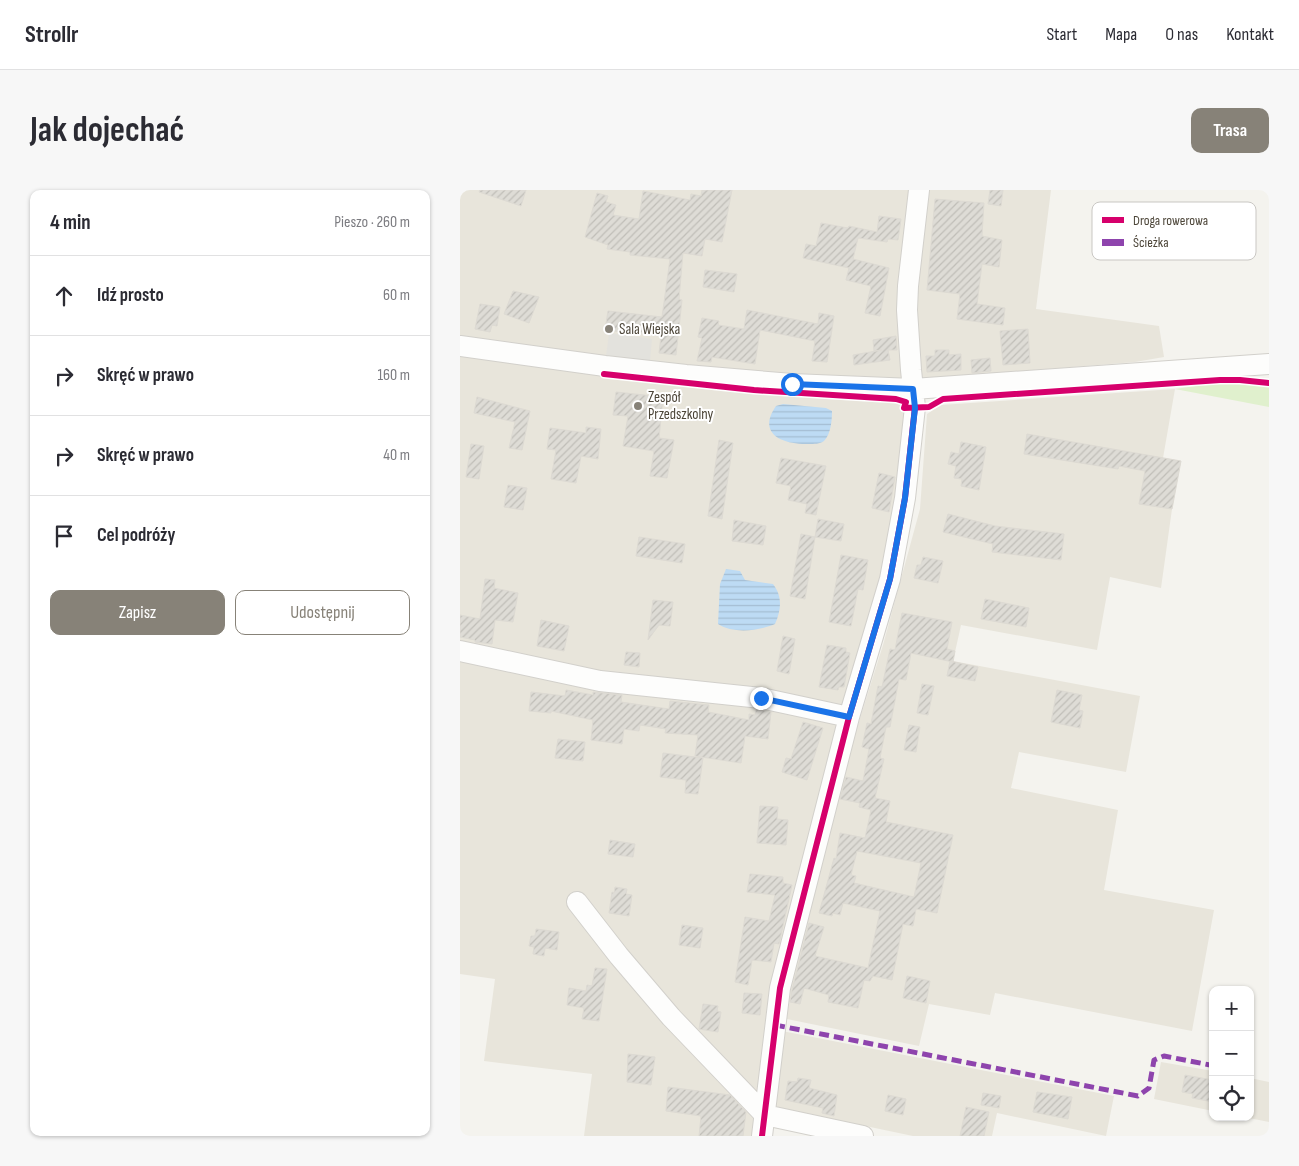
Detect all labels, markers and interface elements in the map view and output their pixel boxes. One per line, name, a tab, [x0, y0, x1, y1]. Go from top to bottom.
text: Strollr	[25, 20, 79, 49]
text: Start	[1046, 24, 1077, 45]
text: Mapa	[1105, 24, 1137, 45]
text: O nas	[1165, 24, 1198, 45]
text: Kontakt	[1226, 24, 1274, 45]
button: Trasa	[1191, 108, 1269, 153]
text: Jak dojechać	[30, 109, 184, 152]
legend	[1092, 202, 1256, 260]
text: 4 min	[50, 210, 91, 235]
text: Droga rowerowa	[1133, 212, 1208, 229]
text: Pieszo · 260 m	[334, 213, 410, 232]
text: Ścieżka	[1133, 234, 1169, 251]
icon: ahead	[50, 282, 78, 310]
text: Idź prosto	[97, 284, 164, 307]
text: 60 m	[383, 286, 410, 305]
place label: Sala Wiejska	[619, 320, 681, 339]
marker: Sala Wiejska	[603, 323, 615, 335]
icon: right	[50, 362, 78, 390]
text: Skręć w prawo	[97, 364, 194, 387]
text: 160 m	[377, 366, 410, 385]
route start	[781, 373, 804, 396]
place label: Zespół Przedszkolny	[648, 388, 714, 424]
marker: Zespół Przedszkolny	[632, 400, 644, 412]
icon: right	[50, 442, 78, 470]
text: Skręć w prawo	[97, 444, 194, 467]
text: 40 m	[383, 446, 410, 465]
icon: arrive	[50, 522, 78, 550]
text: Cel podróży	[97, 524, 175, 547]
button: Zapisz	[50, 590, 225, 635]
button: Udostępnij	[235, 590, 410, 635]
route end	[750, 687, 773, 710]
map controls	[1209, 986, 1254, 1121]
button: +	[1209, 986, 1254, 1031]
button: −	[1209, 1031, 1254, 1076]
button: locate	[1209, 1076, 1254, 1121]

